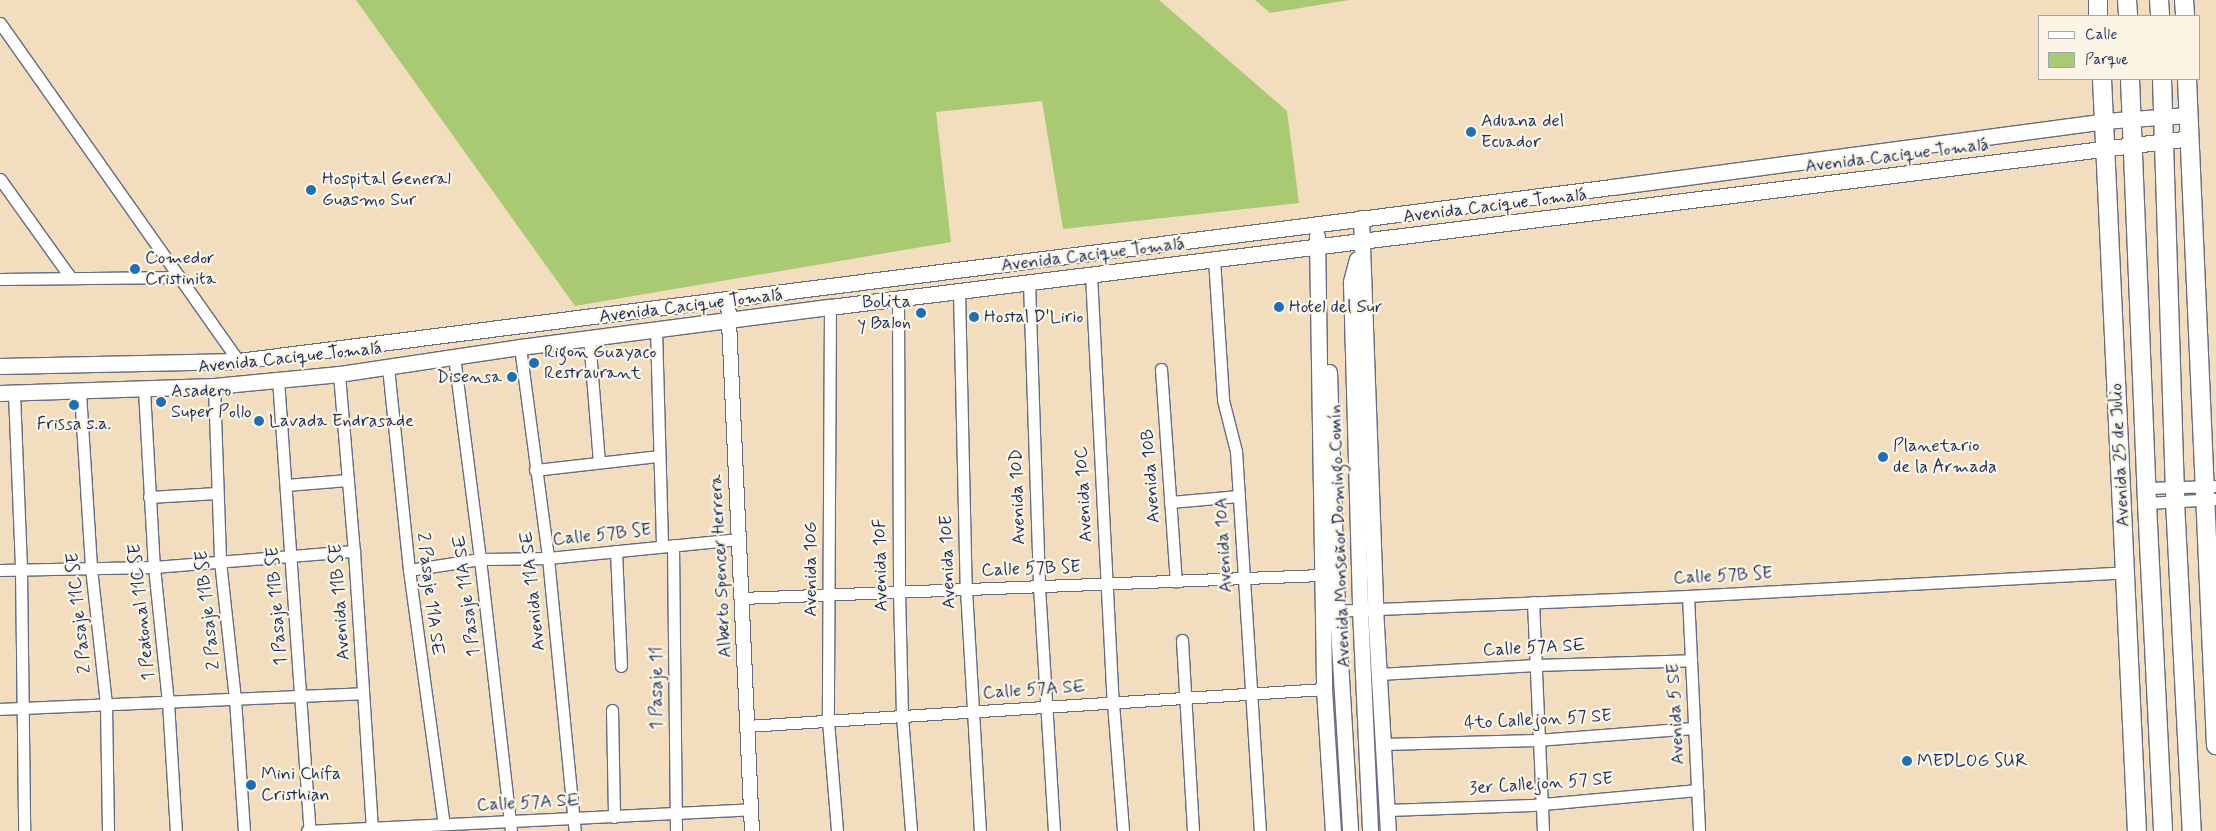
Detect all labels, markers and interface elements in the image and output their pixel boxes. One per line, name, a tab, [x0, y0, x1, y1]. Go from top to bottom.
legend	[2038, 15, 2201, 80]
text: Calle	[2085, 25, 2117, 45]
text: Parque	[2085, 50, 2128, 70]
place label: Aduana del Ecuador	[1481, 111, 1564, 154]
marker: Aduana del Ecuador	[1465, 126, 1477, 138]
street label: Avenida Cacique Tomalá	[1802, 134, 1992, 178]
place label: Hospital General Guasmo Sur	[322, 169, 453, 212]
marker: Hospital General Guasmo Sur	[304, 183, 318, 197]
street label: Avenida Cacique Tomalá	[1400, 184, 1590, 228]
street label: Avenida Cacique Tomalá	[998, 233, 1188, 277]
place label: Comedor Cristinita	[145, 248, 216, 290]
marker: Comedor Cristinita	[129, 263, 141, 275]
street label: Avenida Cacique Tomalá	[596, 284, 786, 328]
place label: Bolita y Balon	[851, 292, 911, 334]
place label: Hotel del Sur	[1289, 296, 1383, 318]
marker: Hotel del Sur	[1273, 301, 1285, 313]
place label: Hostal D'Lirio	[984, 306, 1084, 328]
marker: Bolita y Balon	[915, 307, 927, 319]
marker: Hostal D'Lirio	[968, 311, 980, 323]
street label: Avenida Cacique Tomalá	[195, 337, 385, 379]
place label: Rigon Guayaco Restraurant	[544, 342, 657, 384]
marker: Rigon Guayaco Restraurant	[528, 357, 540, 369]
place label: Disensa	[437, 366, 502, 388]
marker: Disensa	[506, 371, 518, 383]
place label: Asadero Super Pollo	[171, 381, 250, 424]
street label: Avenida 25 de Julio	[2105, 381, 2135, 529]
marker: Asadero Super Pollo	[155, 396, 167, 408]
marker: Frissa s.a.	[68, 399, 80, 411]
street label: Avenida Monseñor Domingo Comín	[1324, 400, 1356, 672]
place label: Lavada Endrasade	[269, 410, 414, 432]
place label: Frissa s.a.	[37, 413, 111, 435]
marker: Lavada Endrasade	[253, 415, 265, 427]
street label: Avenida 10B	[1137, 428, 1165, 524]
place label: Planetario de la Armada	[1893, 436, 1999, 478]
street label: Avenida 10C	[1071, 445, 1097, 543]
street label: Avenida 10D	[1006, 449, 1030, 545]
marker: Planetario de la Armada	[1877, 451, 1889, 463]
street label: Alberto Spencer Herrera	[705, 471, 737, 661]
street label: Avenida 10A	[1211, 497, 1237, 593]
street label: Avenida 10E	[936, 515, 960, 609]
street label: Avenida 10F	[869, 518, 893, 612]
street label: Calle 57B SE	[551, 519, 653, 551]
street label: Avenida 10G	[800, 521, 822, 617]
street label: Avenida 11A SE	[516, 531, 550, 651]
street label: 2 Pasaje 11A SE	[412, 533, 448, 655]
street label: 1 Pasaje 11A SE	[449, 535, 485, 657]
street label: 1 Peatonal 11C SE	[124, 542, 160, 682]
street label: Avenida 11B SE	[325, 542, 355, 662]
street label: 1 Pasaje 11B SE	[262, 545, 292, 667]
street label: 2 Pasaje 11B SE	[191, 549, 225, 671]
street label: 2 Pasaje 11C SE	[62, 551, 96, 675]
street label: Calle 57B SE	[981, 556, 1081, 582]
street label: Calle 57B SE	[1672, 563, 1774, 589]
street label: Calle 57A SE	[1483, 635, 1585, 661]
street label: 1 Pasaje 11	[646, 646, 668, 730]
street label: Avenida 5 SE	[1663, 663, 1689, 765]
street label: Calle 57A SE	[983, 676, 1085, 704]
street label: 4to Callejon 57 SE	[1465, 705, 1611, 735]
place label: MEDLOG SUR	[1917, 750, 2026, 772]
marker: MEDLOG SUR	[1901, 755, 1913, 767]
place label: Mini Chifa Cristhian	[261, 764, 342, 806]
street label: 3er Callejon 57 SE	[1470, 768, 1612, 800]
marker: Mini Chifa Cristhian	[245, 779, 257, 791]
street label: Calle 57A SE	[477, 790, 579, 816]

